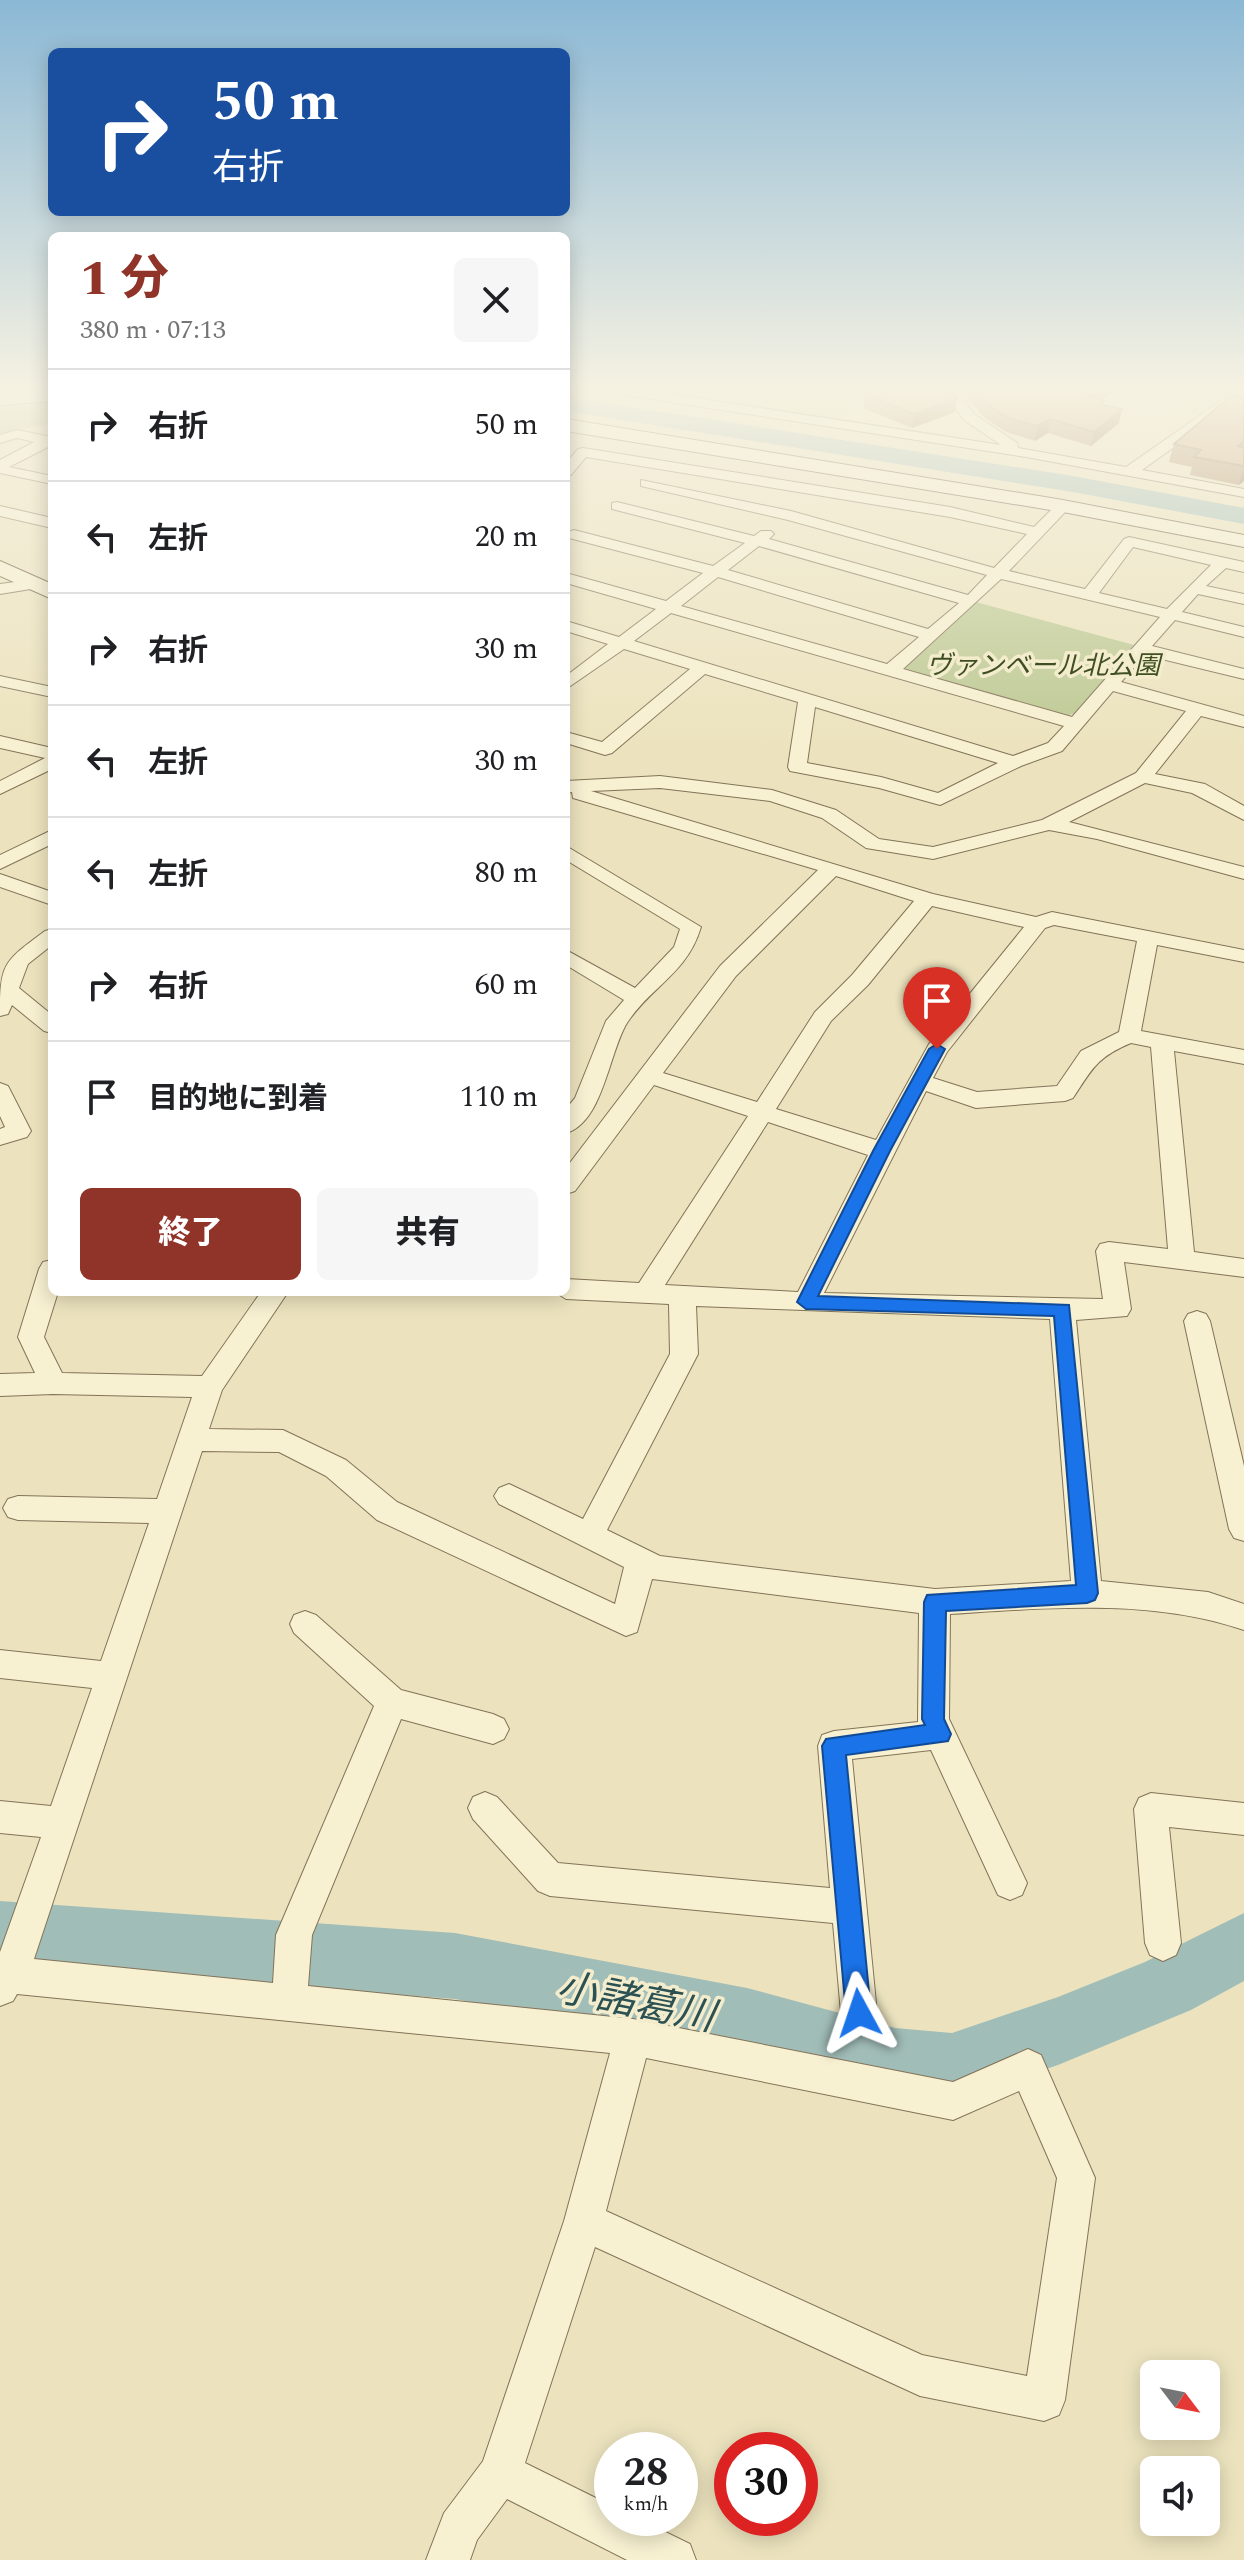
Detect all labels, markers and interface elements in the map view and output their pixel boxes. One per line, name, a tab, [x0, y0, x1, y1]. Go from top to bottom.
text: 50 m	[212, 60, 339, 145]
icon: right	[80, 80, 184, 184]
text: 右折	[212, 141, 284, 196]
text: 1 分	[80, 243, 169, 316]
button: close	[454, 258, 538, 342]
text: 380 m · 07:13	[80, 310, 226, 350]
text: 50 m	[475, 402, 538, 448]
icon: right	[80, 403, 124, 447]
text: 右折	[148, 404, 208, 450]
text: 20 m	[475, 514, 538, 560]
icon: left	[80, 515, 124, 559]
text: 左折	[148, 516, 208, 562]
text: 30 m	[475, 626, 538, 672]
icon: right	[80, 627, 124, 671]
text: 右折	[148, 628, 208, 674]
park label: ヴァンベール北公園	[926, 646, 1164, 686]
text: 30 m	[475, 738, 538, 784]
icon: left	[80, 739, 124, 783]
text: 左折	[148, 740, 208, 786]
text: 80 m	[475, 850, 538, 896]
icon: left	[80, 851, 124, 895]
text: 左折	[148, 852, 208, 898]
text: 60 m	[475, 962, 538, 1008]
icon: right	[80, 963, 124, 1007]
text: 右折	[148, 964, 208, 1010]
pin	[903, 967, 971, 1049]
icon: arrive	[915, 979, 959, 1023]
text: 110 m	[460, 1074, 538, 1120]
icon: arrive	[80, 1075, 124, 1119]
text: 目的地に到着	[148, 1076, 328, 1122]
button: 終了	[80, 1188, 301, 1280]
button: 共有	[317, 1188, 538, 1280]
water label: 小諸葛川	[551, 1958, 724, 2049]
position arrow	[817, 1971, 901, 2055]
north arrow	[1140, 2360, 1220, 2440]
map controls	[1140, 2360, 1220, 2536]
speed limit sign: 30	[714, 2432, 818, 2536]
text: 28	[624, 2443, 668, 2504]
button: sound	[1140, 2456, 1220, 2536]
text: km/h	[624, 2489, 669, 2519]

